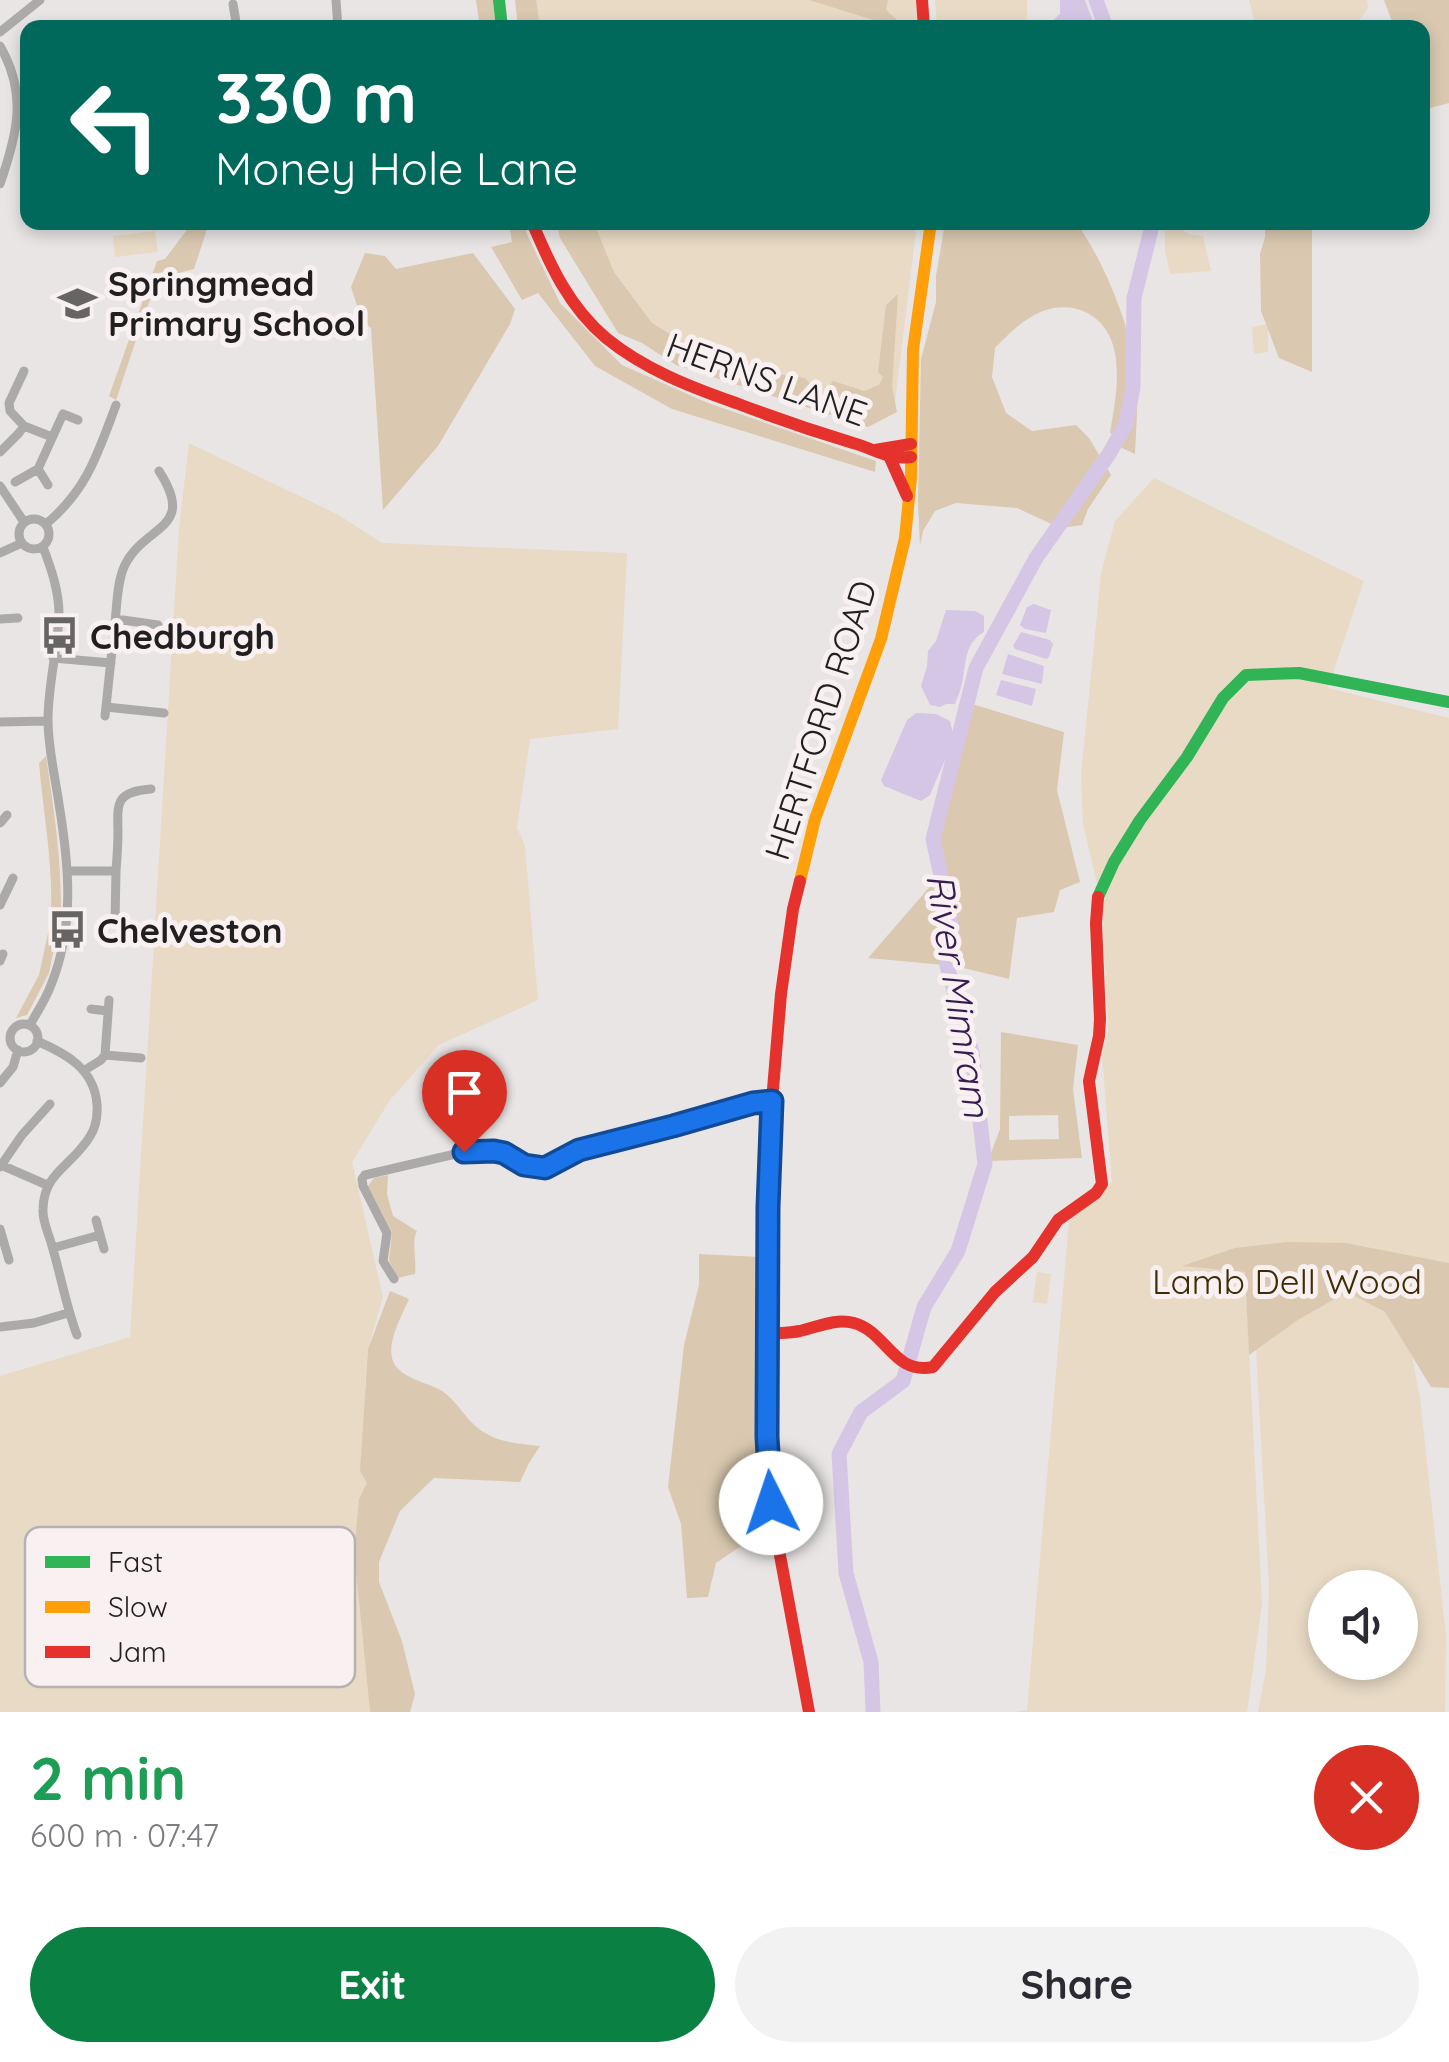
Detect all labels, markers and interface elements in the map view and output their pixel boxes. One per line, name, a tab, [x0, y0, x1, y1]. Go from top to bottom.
text: 330 m	[215, 53, 417, 141]
icon: left	[50, 60, 180, 190]
text: Money Hole Lane	[215, 140, 578, 196]
place label: Springmead Primary School	[108, 261, 365, 345]
school or university icon: Springmead Primary School	[57, 282, 99, 324]
street label: HERNS LANE	[661, 322, 873, 436]
street label: HERTFORD ROAD	[754, 575, 886, 865]
place label: Chedburgh	[90, 614, 275, 658]
bus stop icon: Chedburgh	[39, 615, 81, 657]
water label: River Mimram	[916, 870, 1002, 1122]
place label: Chelveston	[97, 908, 283, 952]
bus stop icon: Chelveston	[46, 909, 88, 951]
pin	[422, 1050, 507, 1153]
icon: arrive	[437, 1065, 492, 1120]
park label: Lamb Dell Wood	[1152, 1259, 1422, 1303]
position arrow	[719, 1451, 823, 1555]
legend	[25, 1527, 355, 1687]
text: Fast	[108, 1544, 163, 1579]
map controls	[1308, 1570, 1418, 1680]
button: sound	[1308, 1570, 1418, 1680]
text: Slow	[108, 1589, 168, 1624]
text: Jam	[108, 1634, 167, 1669]
text: 2 min	[30, 1740, 186, 1815]
button: close	[1314, 1745, 1419, 1850]
text: 600 m · 07:47	[30, 1815, 219, 1855]
button: Exit	[30, 1927, 715, 2042]
button: Share	[735, 1927, 1419, 2042]

